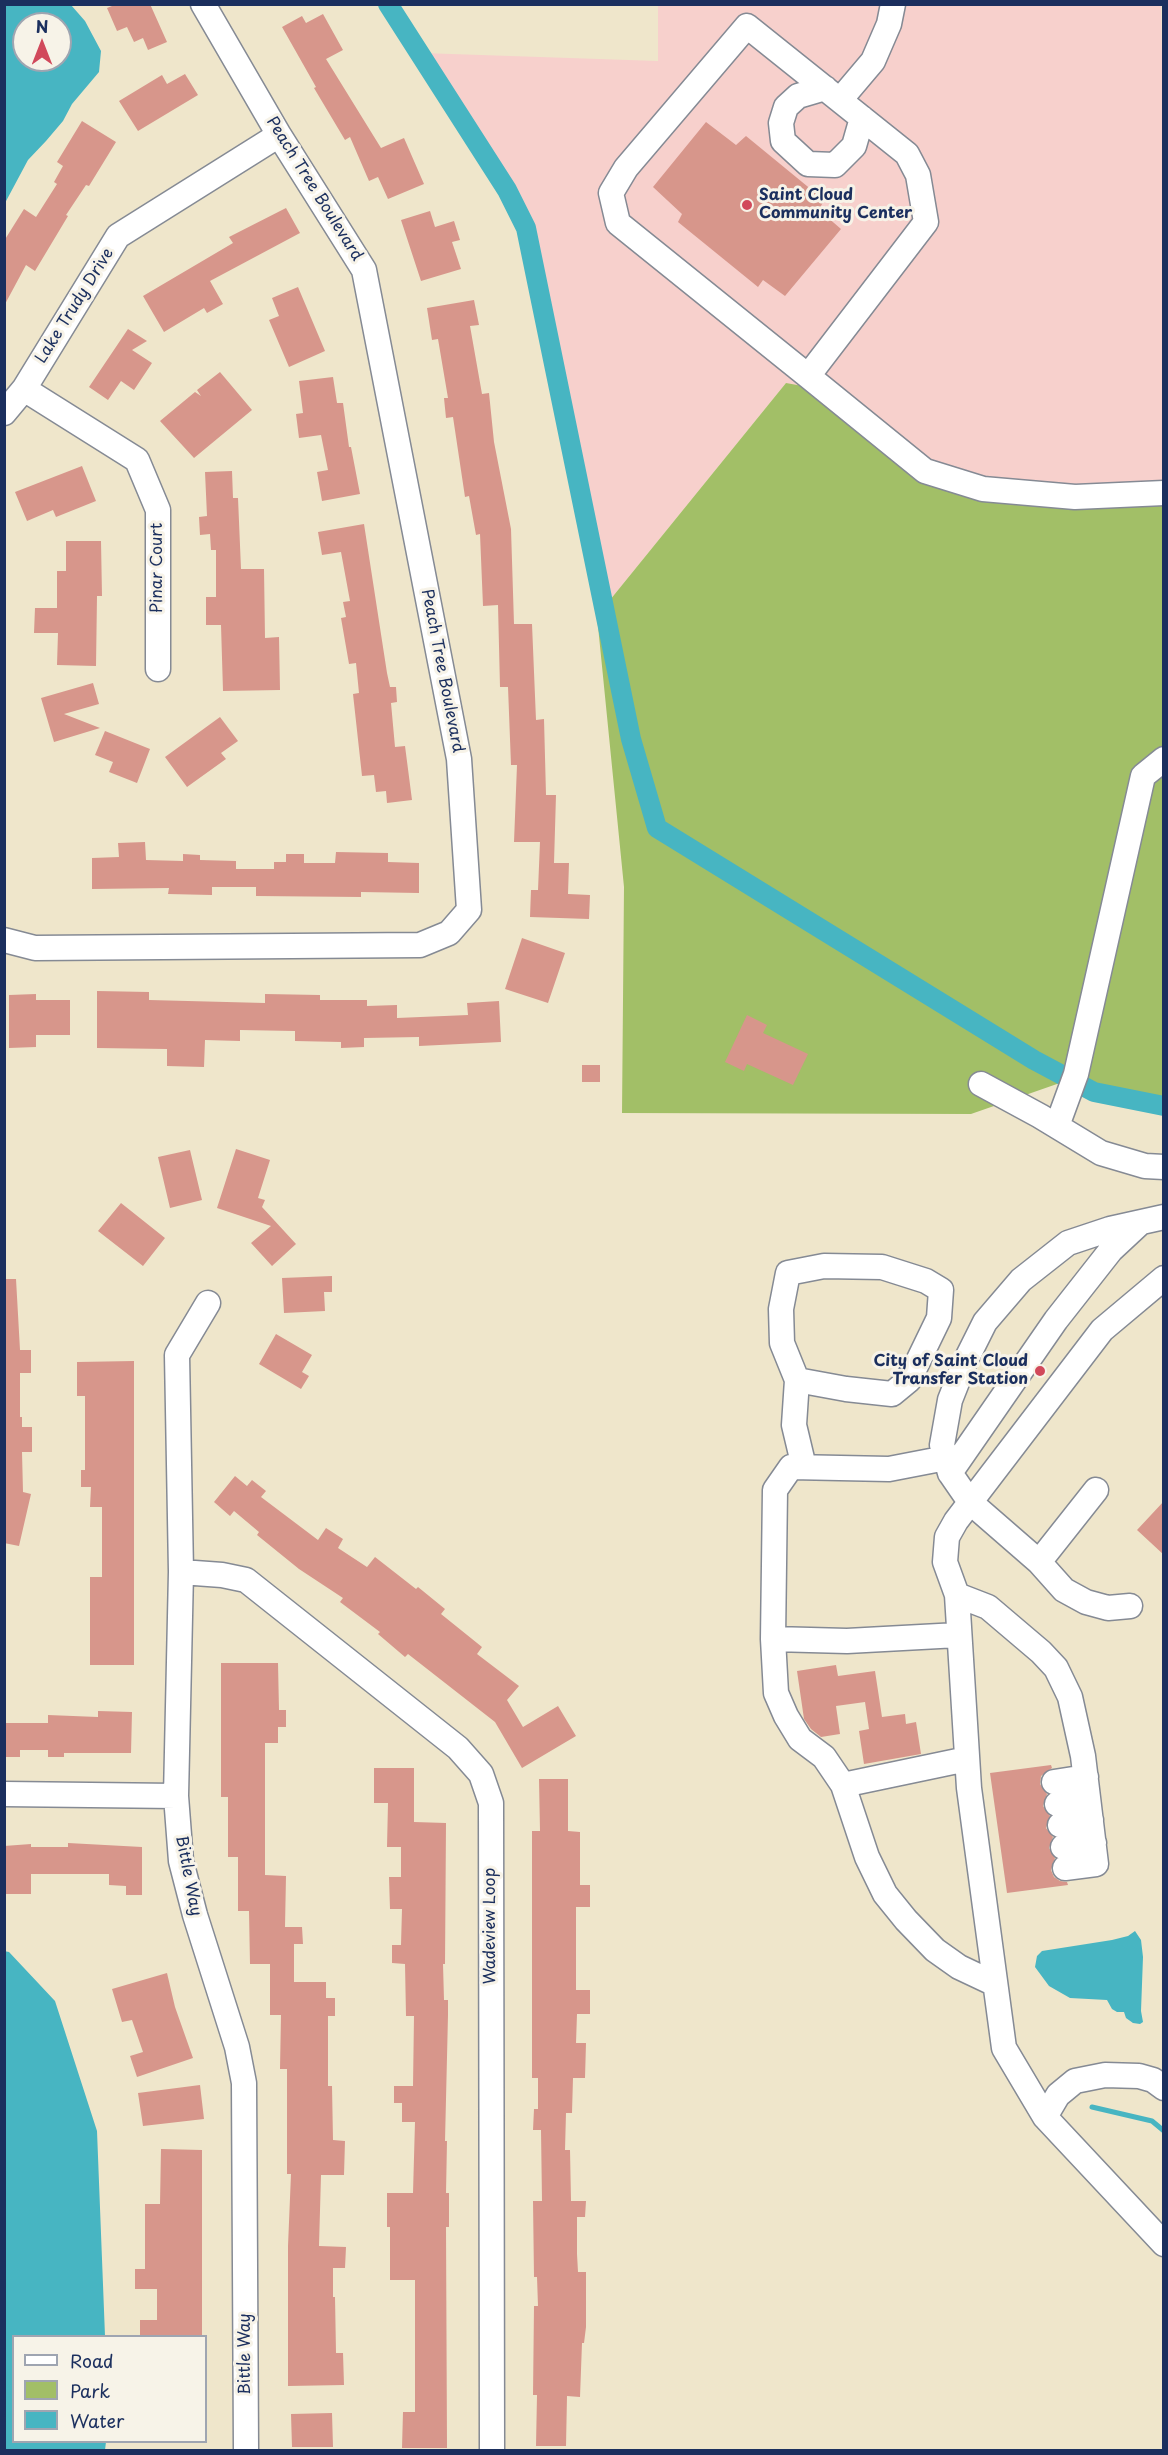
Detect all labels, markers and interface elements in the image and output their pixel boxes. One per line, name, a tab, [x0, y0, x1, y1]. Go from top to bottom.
north arrow	[12, 12, 72, 72]
text: N	[36, 14, 48, 38]
street label: Peach Tree Boulevard	[262, 113, 366, 265]
place label: Saint Cloud Community Center	[759, 186, 912, 224]
marker: Saint Cloud Community Center	[740, 198, 754, 212]
street label: Lake Trudy Drive	[32, 245, 118, 367]
street label: Pinar Court	[148, 523, 168, 613]
street label: Peach Tree Boulevard	[417, 588, 467, 754]
place label: City of Saint Cloud Transfer Station	[873, 1352, 1028, 1390]
marker: City of Saint Cloud Transfer Station	[1033, 1364, 1047, 1378]
street label: Bittle Way	[171, 1834, 205, 1918]
street label: Wadeview Loop	[481, 1868, 501, 1984]
street label: Bittle Way	[236, 2313, 256, 2395]
legend	[12, 2335, 207, 2443]
text: Road	[70, 2347, 114, 2374]
text: Park	[70, 2377, 110, 2404]
text: Water	[70, 2407, 124, 2434]

